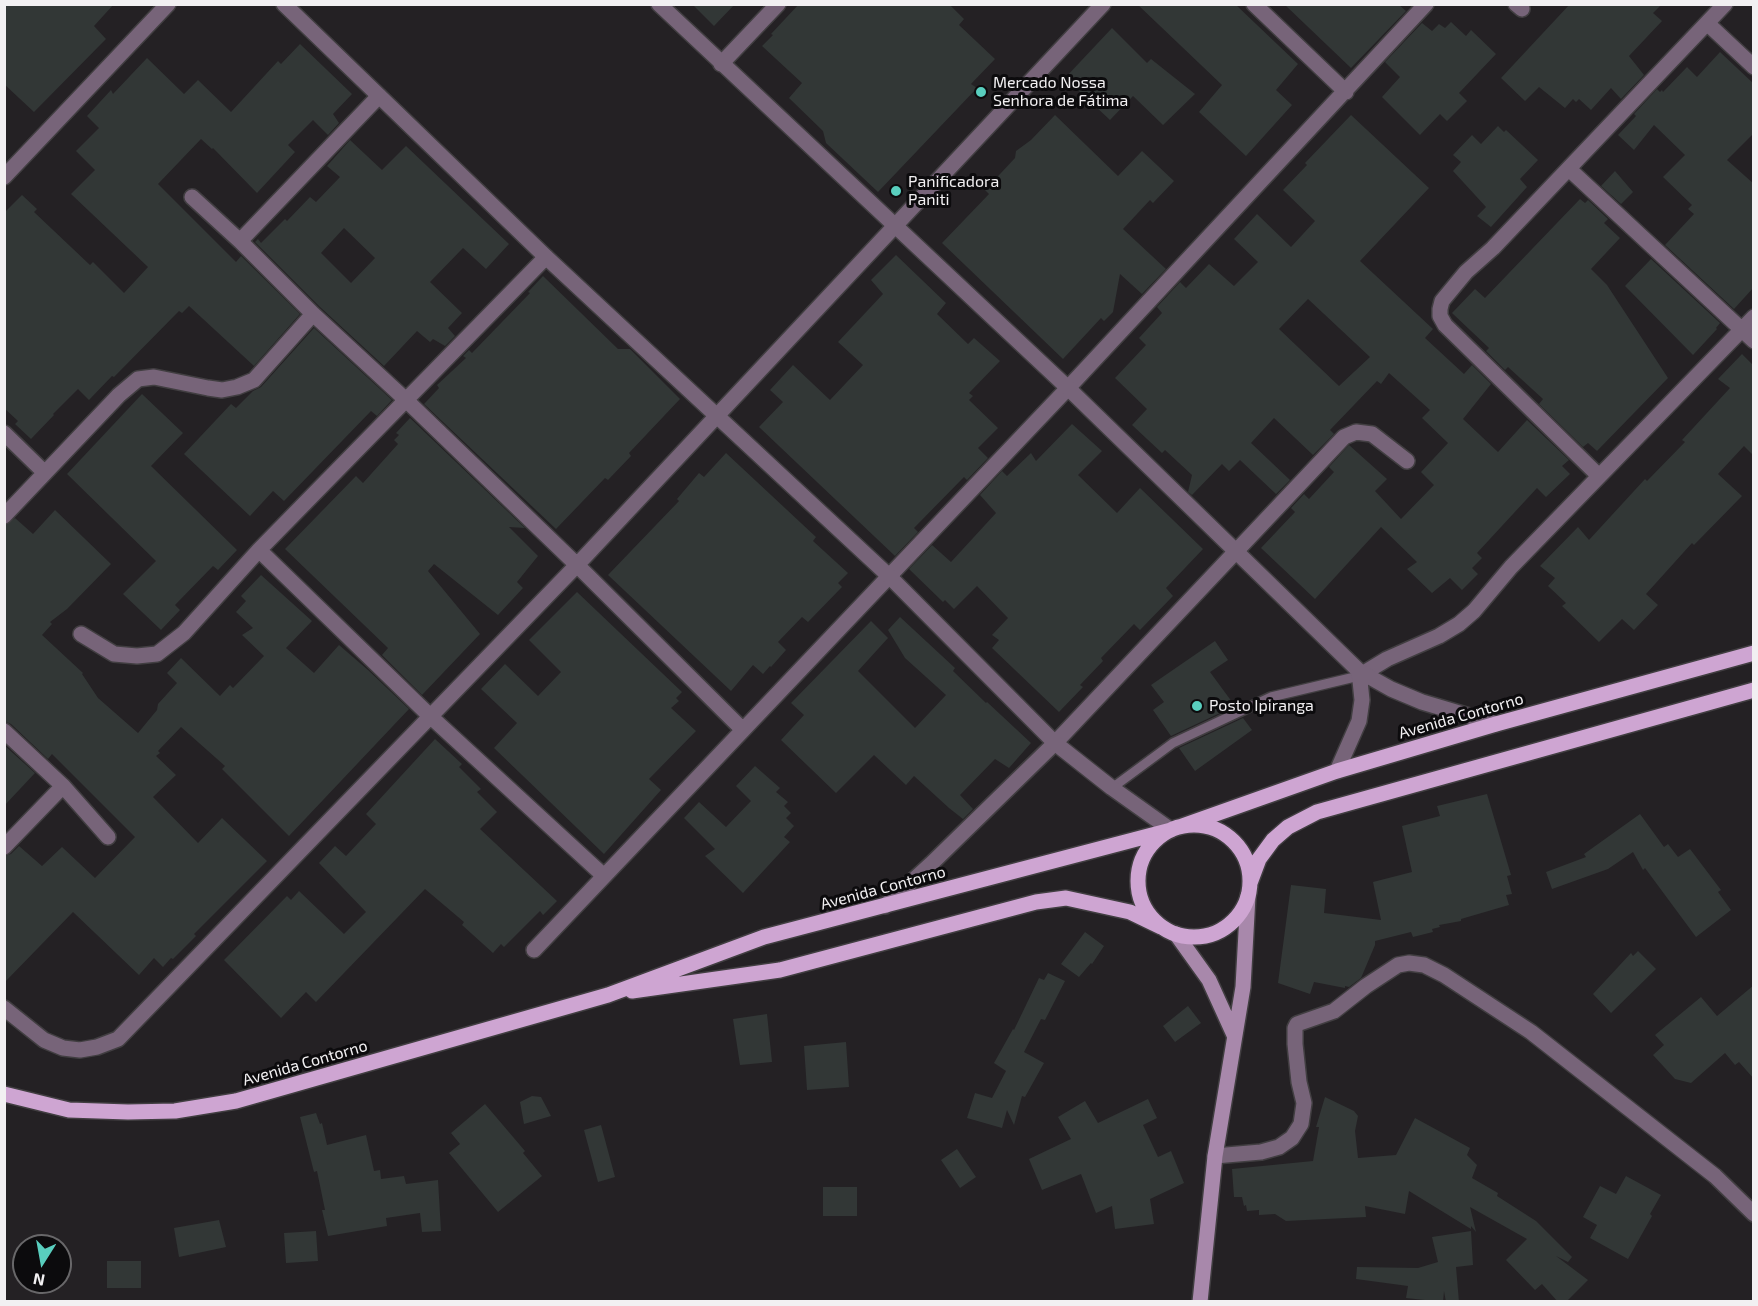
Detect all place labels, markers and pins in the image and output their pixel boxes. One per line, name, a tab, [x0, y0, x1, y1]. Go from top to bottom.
place label: Mercado Nossa Senhora de Fátima	[993, 73, 1128, 111]
marker: Mercado Nossa Senhora de Fátima	[974, 85, 988, 99]
place label: Panificadora Paniti	[908, 172, 999, 210]
marker: Panificadora Paniti	[889, 184, 903, 198]
place label: Posto Ipiranga	[1209, 696, 1314, 716]
marker: Posto Ipiranga	[1190, 699, 1204, 713]

